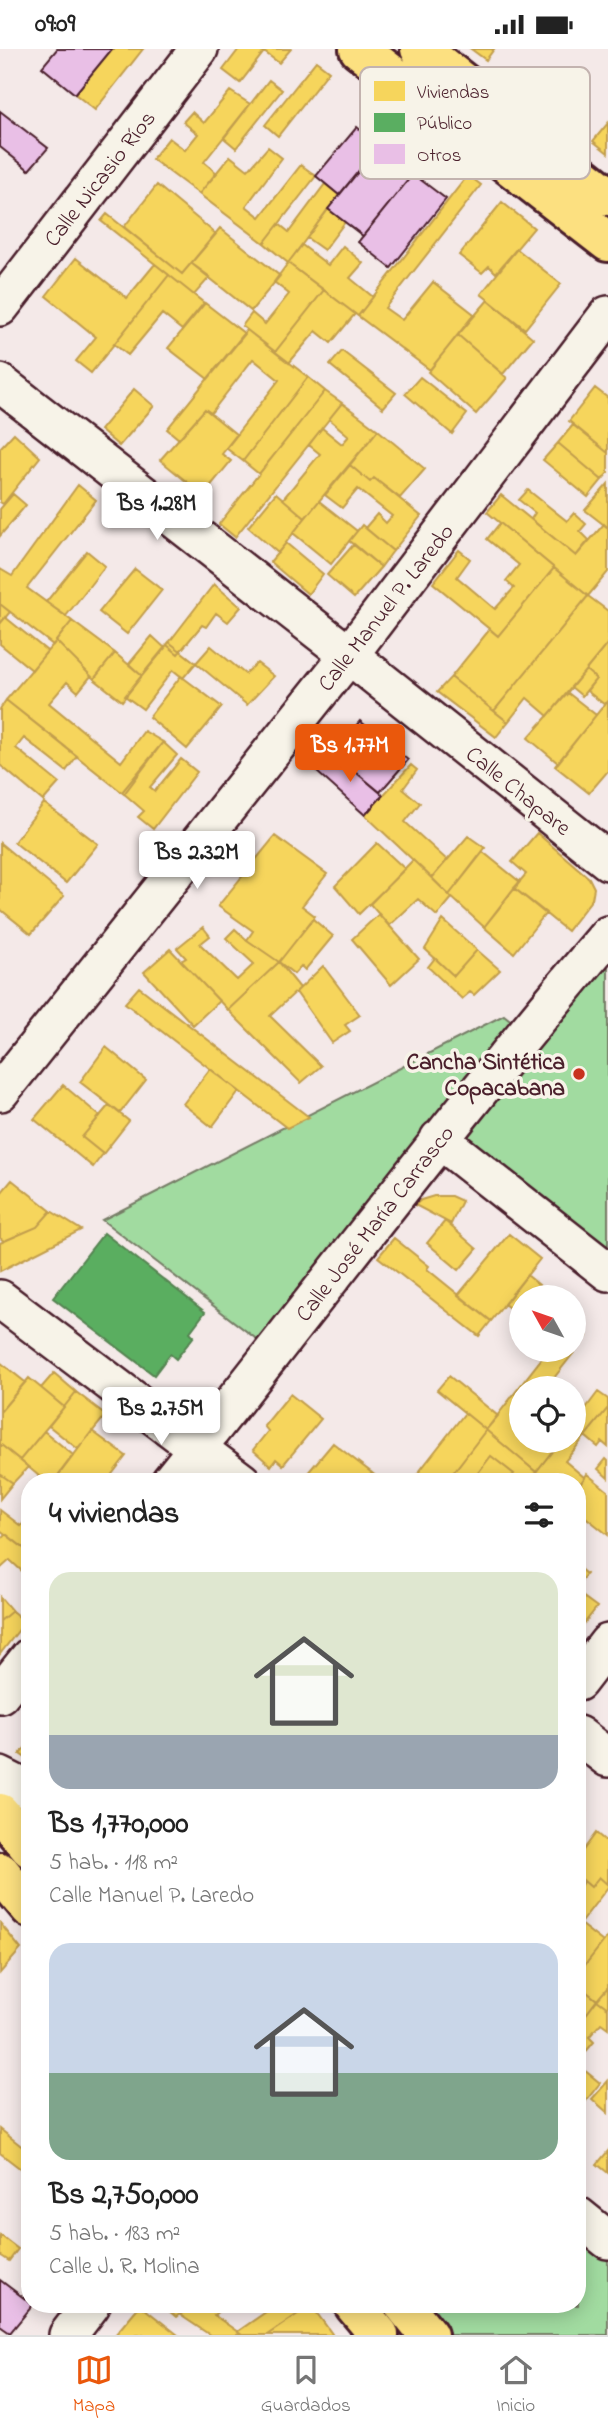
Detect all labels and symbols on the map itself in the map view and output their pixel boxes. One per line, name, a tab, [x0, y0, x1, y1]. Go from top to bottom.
legend	[360, 67, 590, 179]
text: Viviendas	[416, 80, 490, 107]
street label: Calle Nicasio Ríos	[37, 104, 165, 255]
text: Público	[417, 111, 472, 138]
text: Otros	[417, 143, 461, 170]
pin: Bs 1.28M	[85, 483, 229, 542]
street label: Calle Manuel P. Laredo	[311, 518, 463, 700]
pin: Bs 1.77M	[278, 725, 422, 784]
street label: Calle Chapare	[458, 739, 578, 845]
pin: Bs 2.32M	[125, 831, 269, 891]
place label: Cancha Sintética Copacabana	[407, 1047, 565, 1106]
marker: Cancha Sintética Copacabana	[571, 1066, 587, 1082]
street label: Calle José María Carrasco	[289, 1119, 463, 1330]
north arrow	[509, 1285, 586, 1361]
pin: Bs 2.75M	[89, 1387, 233, 1447]

